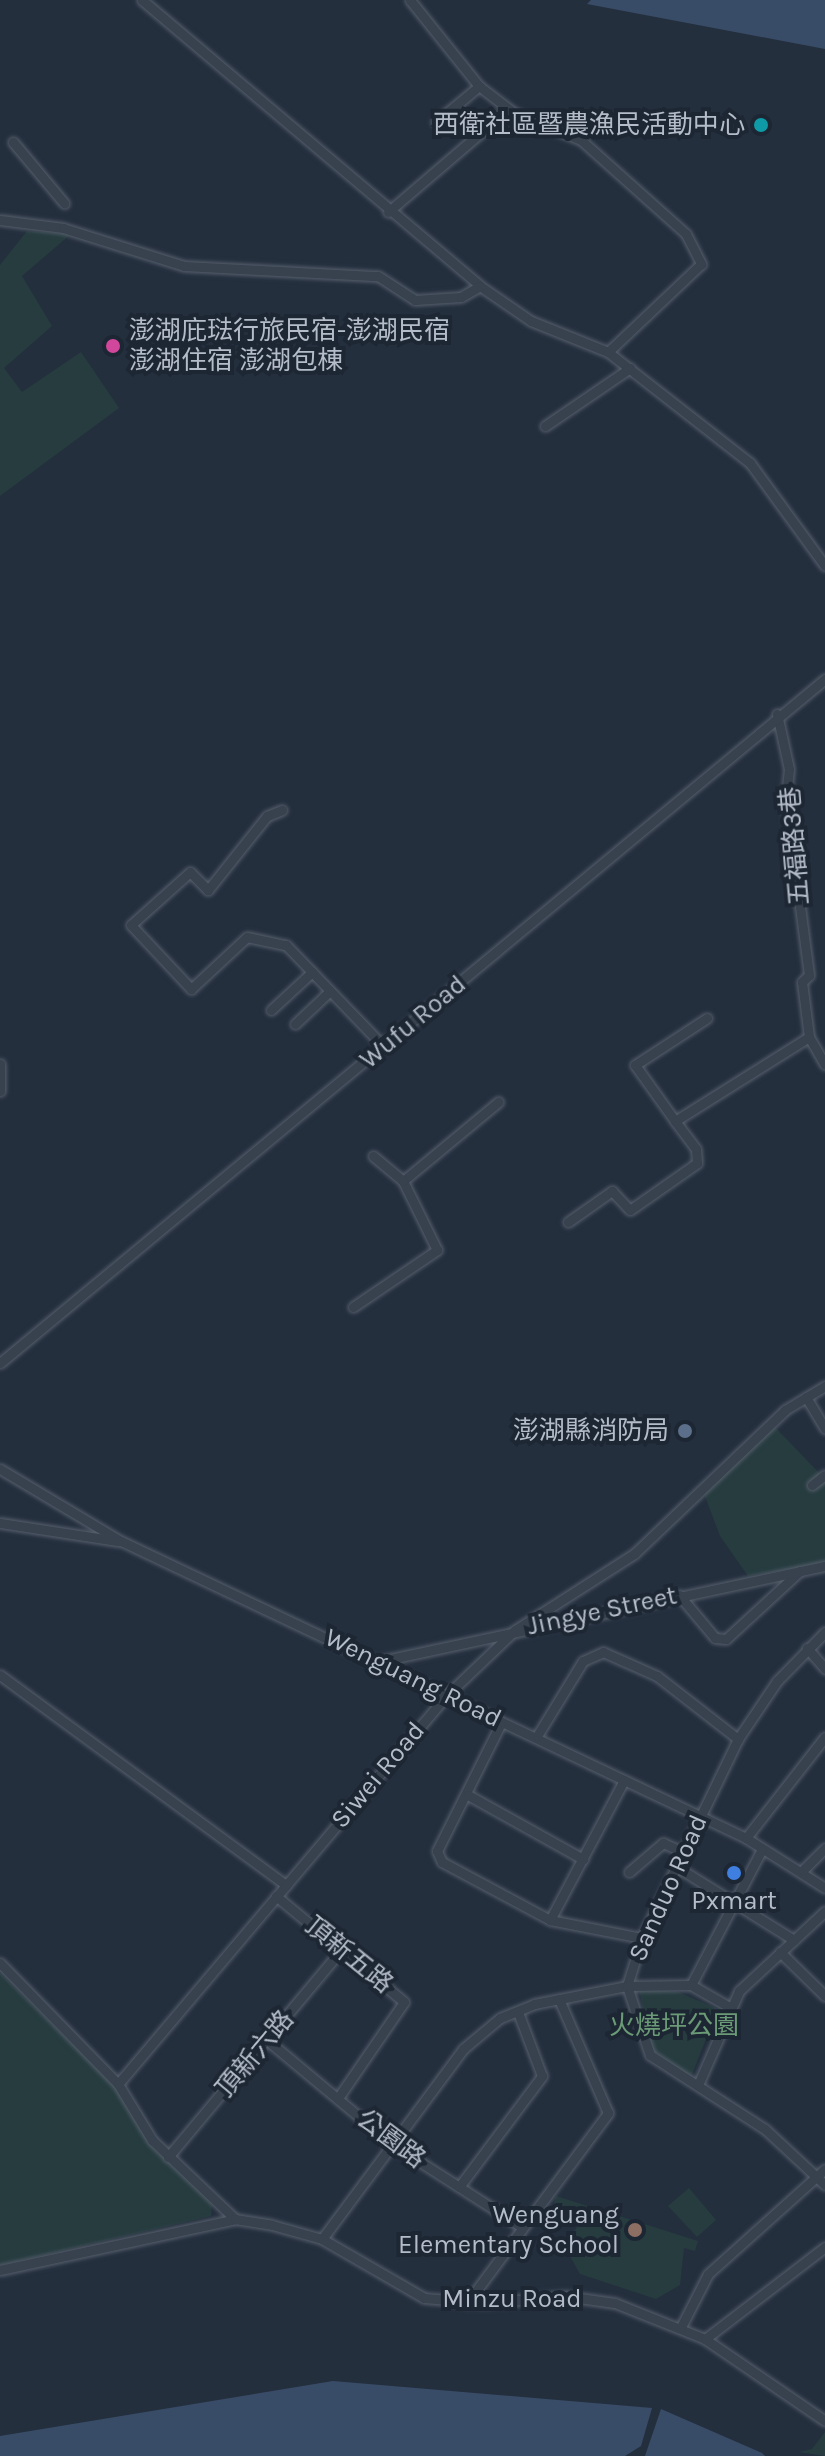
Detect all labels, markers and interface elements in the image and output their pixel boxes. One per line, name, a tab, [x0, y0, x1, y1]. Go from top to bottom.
place label: 西衛社區暨農漁民活動中心	[433, 109, 745, 141]
marker: 西衛社區暨農漁民活動中心	[752, 116, 770, 134]
place label: 澎湖庇琺行旅民宿-澎湖民宿 澎湖住宿 澎湖包棟	[129, 315, 450, 376]
marker: 澎湖庇琺行旅民宿-澎湖民宿 澎湖住宿 澎湖包棟	[104, 337, 122, 355]
street label: 五福路3巷	[774, 785, 816, 907]
street label: Wufu Road	[354, 969, 472, 1075]
place label: 澎湖縣消防局	[513, 1415, 669, 1447]
marker: 澎湖縣消防局	[676, 1422, 694, 1440]
street label: Jingye Street	[524, 1580, 680, 1642]
street label: Wenguang Road	[320, 1622, 506, 1734]
street label: Siwei Road	[324, 1715, 432, 1835]
street label: Sanduo Road	[622, 1810, 714, 1966]
marker: Pxmart	[725, 1864, 743, 1882]
place label: Pxmart	[691, 1885, 777, 1917]
street label: 頂新五路	[299, 1910, 399, 2000]
street label: 頂新六路	[210, 2004, 300, 2104]
park label: 火燒坪公園	[609, 2010, 739, 2042]
street label: 公園路	[350, 2103, 432, 2175]
place label: Wenguang Elementary School	[398, 2199, 619, 2260]
marker: Wenguang Elementary School	[626, 2221, 644, 2239]
street label: Minzu Road	[442, 2283, 582, 2315]

